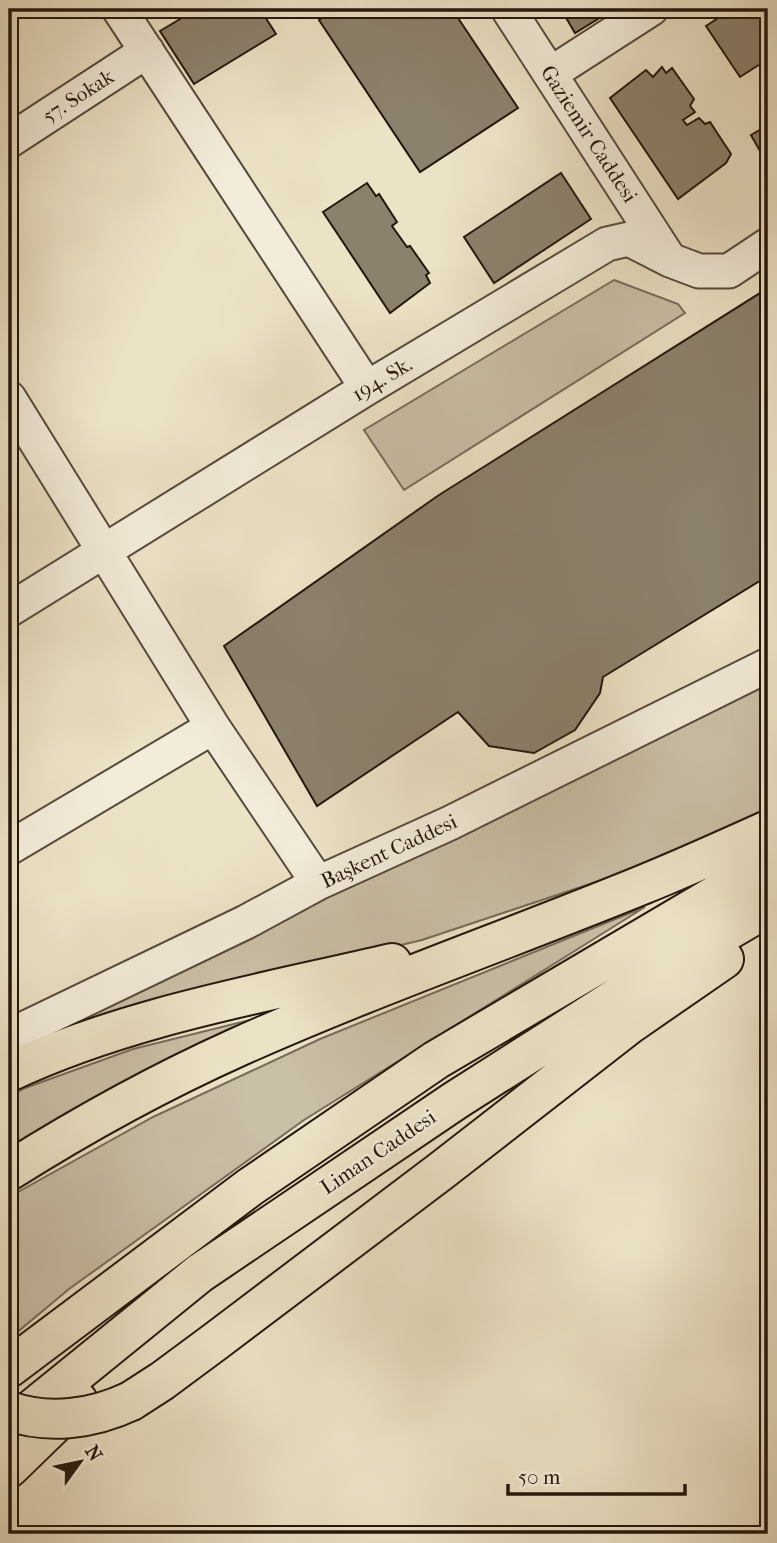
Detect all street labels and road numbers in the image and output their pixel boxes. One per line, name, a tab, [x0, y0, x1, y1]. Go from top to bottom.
street label: Gaziemir Caddesi	[536, 61, 642, 207]
street label: 57. Sokak	[38, 64, 118, 128]
street label: 194. Sk.	[348, 352, 416, 406]
street label: Başkent Caddesi	[317, 809, 461, 893]
street label: Liman Caddesi	[316, 1105, 440, 1199]

